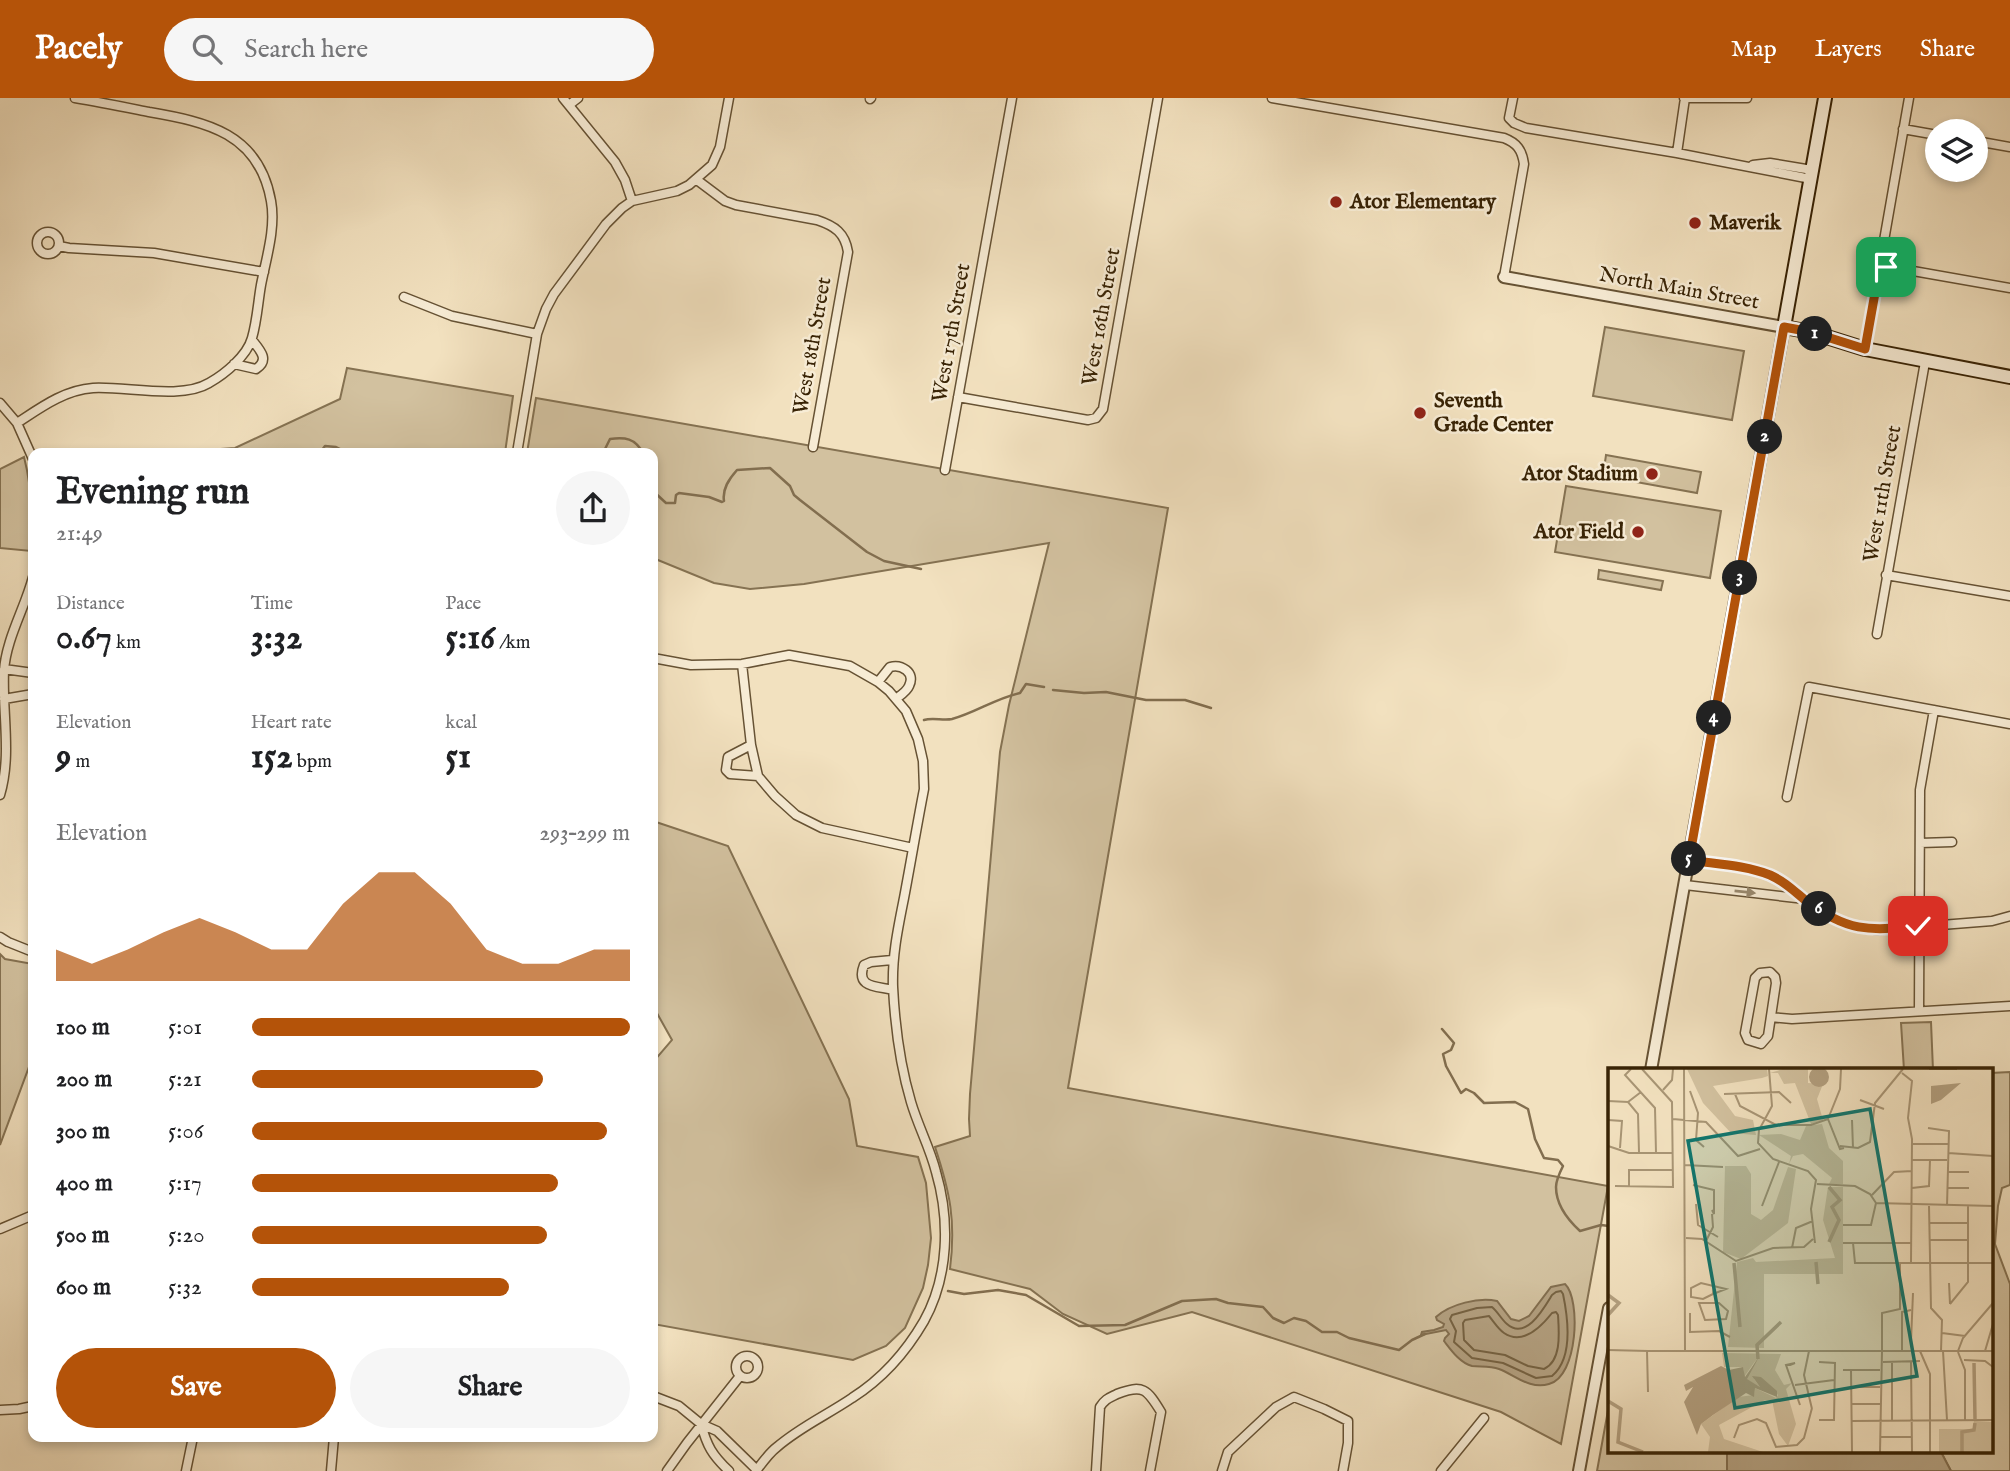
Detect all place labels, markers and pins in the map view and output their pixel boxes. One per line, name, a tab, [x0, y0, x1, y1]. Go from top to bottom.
place label: Ator Elementary	[1349, 189, 1497, 216]
marker: Ator Elementary	[1328, 194, 1344, 210]
place label: Maverik	[1709, 210, 1782, 237]
marker: Maverik	[1687, 215, 1703, 231]
pin	[1856, 237, 1916, 297]
pin: 1	[1798, 316, 1832, 352]
place label: Seventh Grade Center	[1434, 388, 1554, 439]
marker: Seventh Grade Center	[1412, 405, 1428, 421]
pin: 2	[1748, 420, 1782, 454]
place label: Ator Stadium	[1521, 461, 1639, 488]
marker: Ator Stadium	[1644, 466, 1660, 482]
place label: Ator Field	[1533, 519, 1625, 546]
marker: Ator Field	[1630, 524, 1646, 540]
pin: 3	[1722, 560, 1758, 596]
pin: 4	[1696, 700, 1732, 736]
pin: 5	[1672, 842, 1706, 876]
pin: 6	[1801, 892, 1836, 926]
pin	[1888, 896, 1948, 956]

